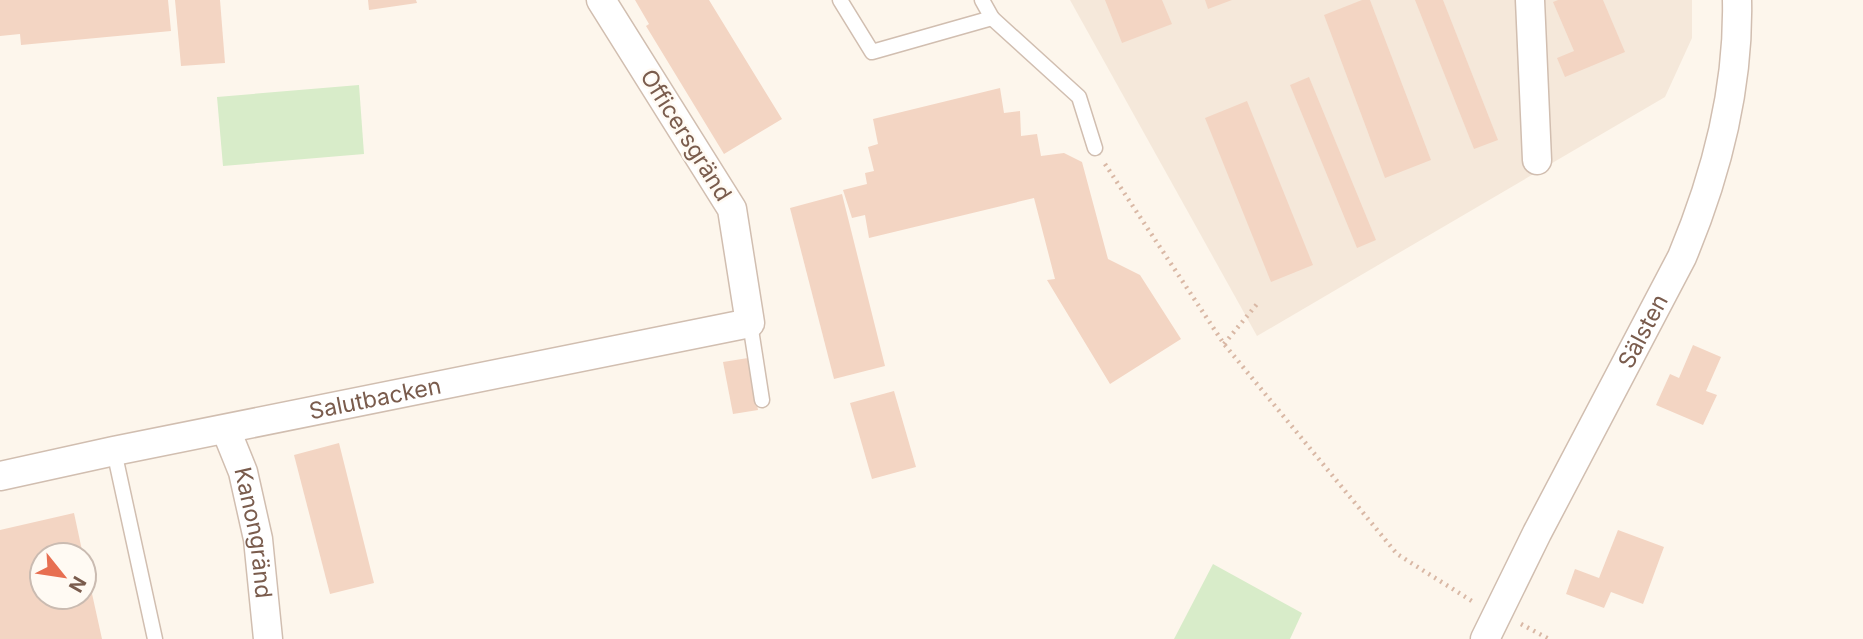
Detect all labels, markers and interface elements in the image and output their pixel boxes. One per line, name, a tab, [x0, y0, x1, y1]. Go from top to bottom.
street label: Officersgränd	[634, 64, 738, 206]
street label: Sälsten	[1612, 289, 1674, 373]
street label: Salutbacken	[307, 372, 443, 425]
street label: Kanongränd	[228, 464, 278, 600]
north arrow	[28, 541, 98, 611]
text: N	[64, 572, 91, 596]

